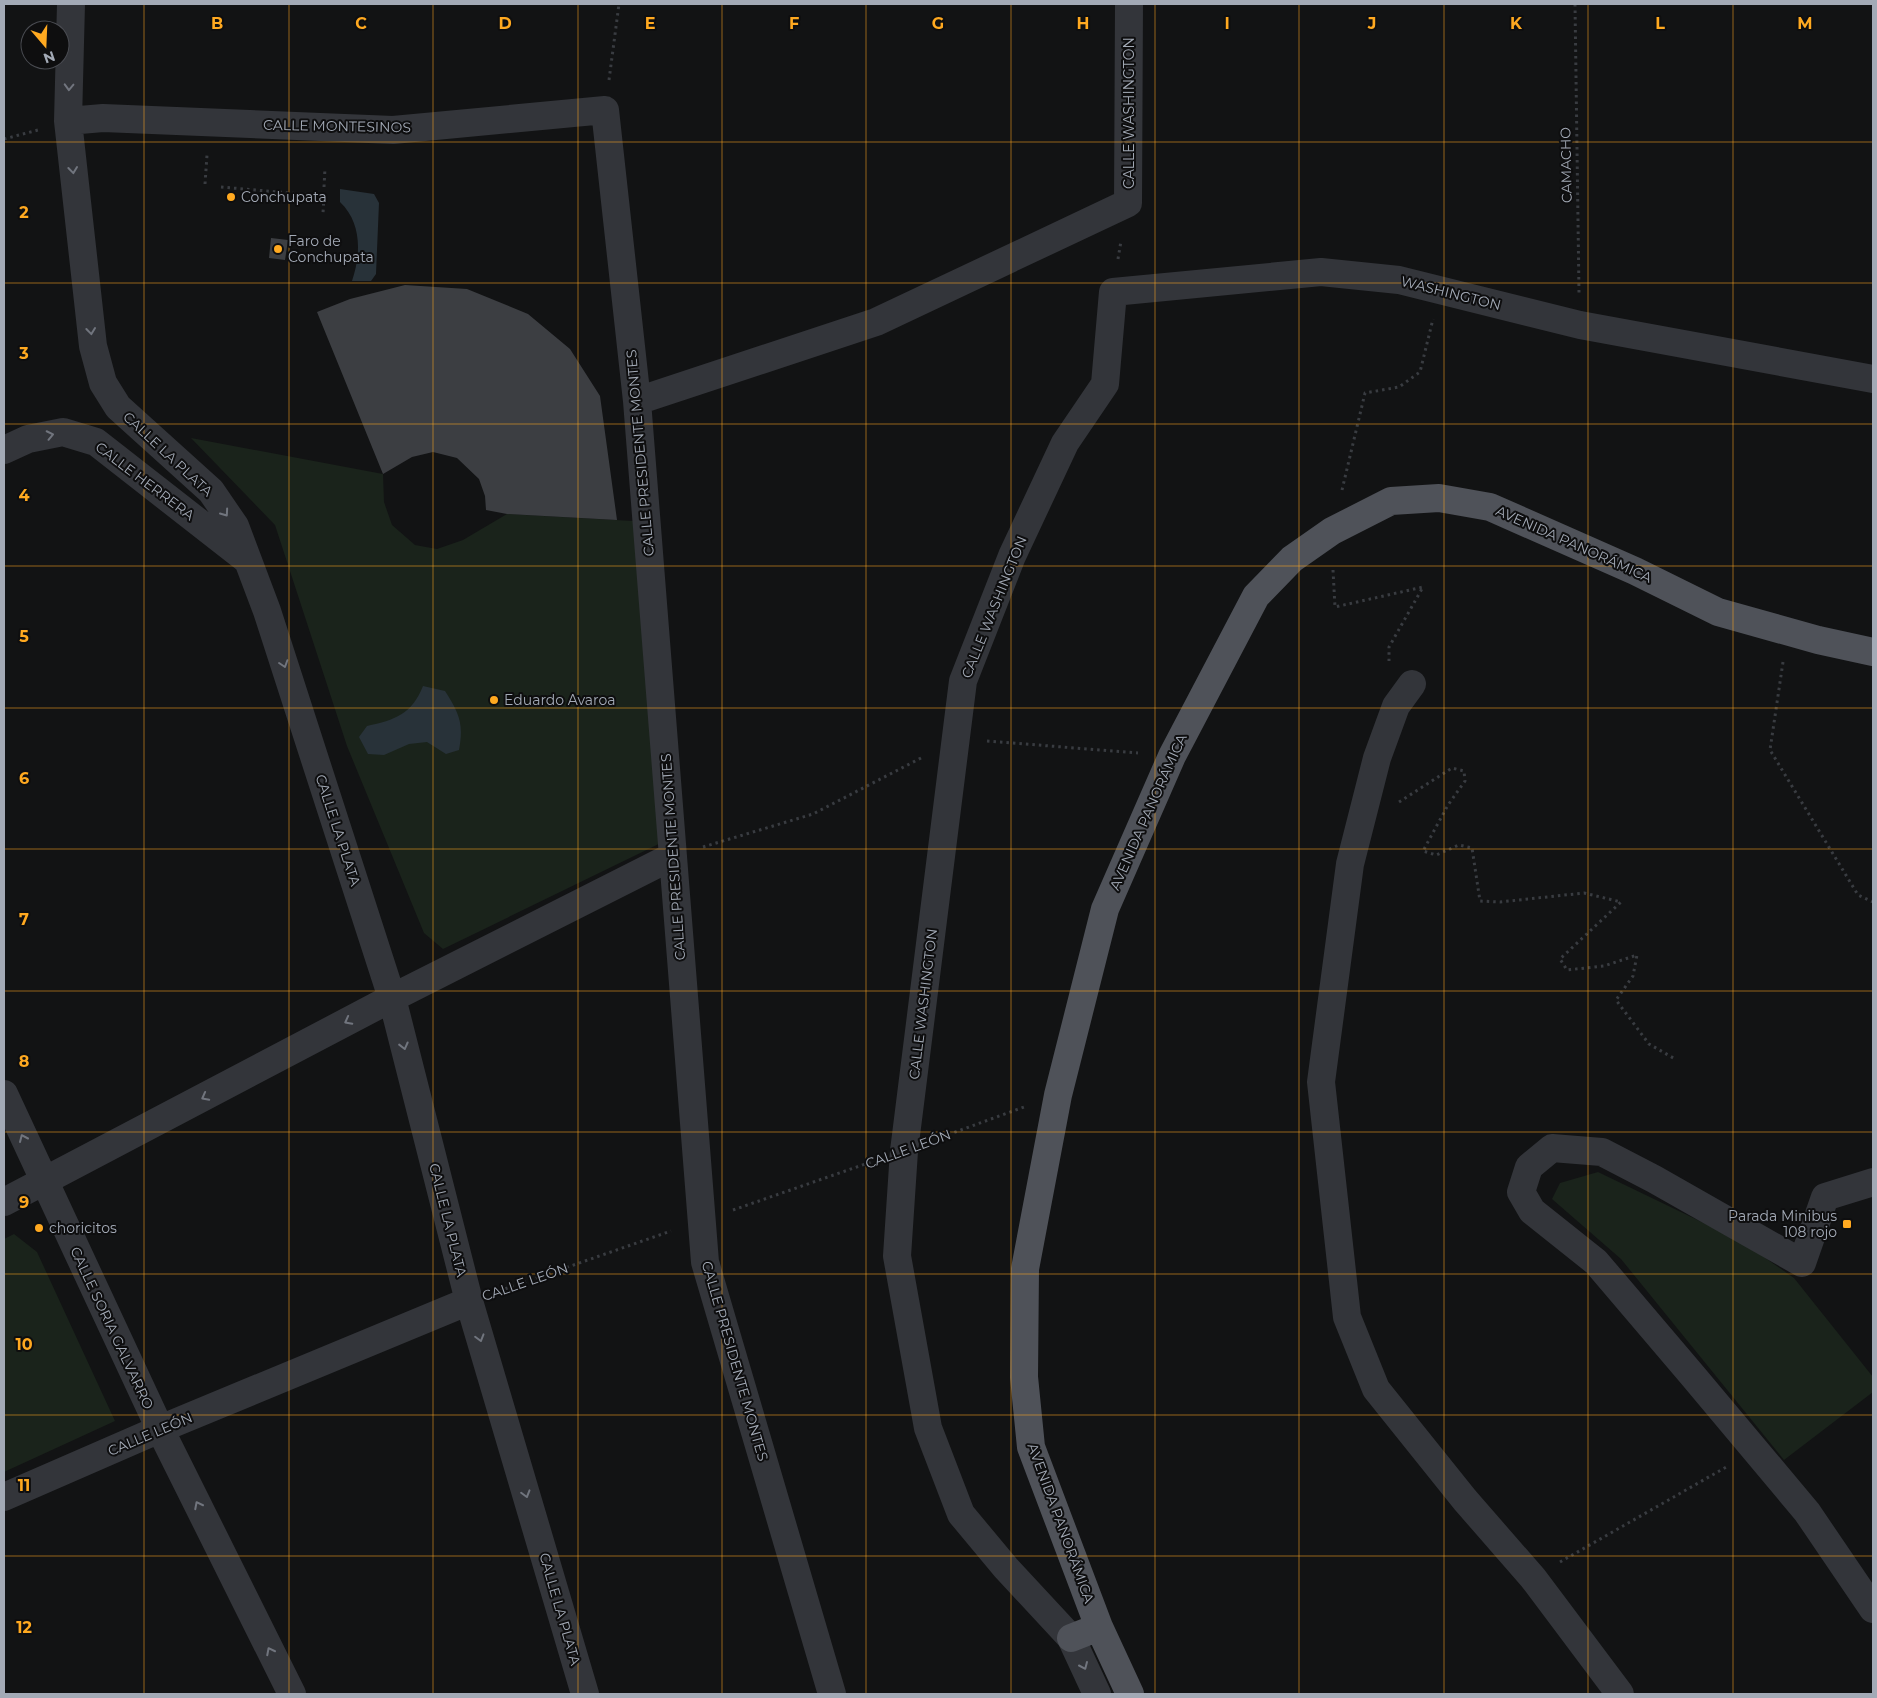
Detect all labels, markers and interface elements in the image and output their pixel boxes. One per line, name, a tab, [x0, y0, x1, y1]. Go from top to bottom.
text: B	[211, 14, 223, 33]
text: C	[355, 14, 367, 33]
text: D	[498, 14, 512, 33]
text: E	[645, 14, 655, 33]
text: F	[789, 14, 799, 33]
text: G	[932, 14, 944, 33]
text: H	[1077, 14, 1089, 33]
text: I	[1224, 14, 1230, 33]
text: J	[1367, 14, 1376, 33]
text: K	[1510, 14, 1523, 33]
text: L	[1655, 14, 1665, 33]
text: M	[1797, 14, 1813, 33]
north arrow	[20, 20, 70, 70]
street label: CALLE WASHINGTON	[1120, 37, 1138, 189]
text: N	[41, 47, 58, 68]
one-way arrow	[63, 84, 74, 92]
street label: CALLE MONTESINOS	[263, 116, 411, 136]
street label: CAMACHO	[1556, 127, 1576, 203]
one-way arrow	[67, 166, 78, 174]
place label: Conchupata	[241, 188, 327, 206]
marker: Conchupata	[225, 191, 237, 203]
text: 2	[19, 203, 29, 222]
place label: Faro de Conchupata	[288, 232, 374, 266]
marker: Faro de Conchupata	[272, 243, 284, 255]
street label: WASHINGTON	[1399, 272, 1503, 314]
one-way arrow	[85, 328, 96, 336]
text: 3	[18, 344, 29, 363]
street label: CALLE PRESIDENTE MONTES	[622, 349, 658, 557]
street label: CALLE LA PLATA	[119, 408, 217, 501]
one-way arrow	[45, 430, 54, 441]
street label: CALLE HERRERA	[92, 438, 199, 525]
text: 4	[18, 486, 30, 505]
street label: AVENIDA PANORÁMICA	[1493, 501, 1656, 587]
one-way arrow	[219, 507, 228, 517]
street label: CALLE WASHINGTON	[957, 533, 1031, 681]
text: 5	[19, 627, 29, 646]
one-way arrow	[278, 659, 288, 667]
place label: Eduardo Avaroa	[504, 691, 615, 709]
marker: Eduardo Avaroa	[488, 694, 500, 706]
street label: AVENIDA PANORÁMICA	[1105, 730, 1191, 893]
street label: CALLE PRESIDENTE MONTES	[657, 753, 689, 961]
text: 6	[19, 769, 29, 788]
street label: CALLE LA PLATA	[311, 772, 365, 889]
text: 7	[19, 910, 29, 929]
street label: CALLE WASHINGTON	[905, 928, 941, 1080]
one-way arrow	[345, 1015, 354, 1025]
one-way arrow	[398, 1041, 408, 1049]
text: 8	[19, 1052, 29, 1071]
one-way arrow	[201, 1091, 210, 1101]
street label: CALLE LEÓN	[863, 1125, 953, 1173]
one-way arrow	[19, 1134, 30, 1143]
street label: CALLE LA PLATA	[425, 1161, 471, 1280]
text: 9	[19, 1193, 29, 1212]
place label: Parada Minibus 108 rojo	[1728, 1207, 1837, 1241]
marker: Parada Minibus 108 rojo	[1841, 1218, 1853, 1230]
place label: choricitos	[49, 1219, 117, 1237]
marker: choricitos	[33, 1222, 45, 1234]
street label: CALLE SORIA GALVARRO	[66, 1244, 158, 1412]
street label: CALLE LEÓN	[480, 1259, 570, 1305]
street label: CALLE PRESIDENTE MONTES	[698, 1259, 772, 1463]
one-way arrow	[475, 1334, 485, 1342]
text: 10	[15, 1335, 33, 1354]
street label: CALLE LEÓN	[105, 1408, 195, 1460]
street label: AVENIDA PANORÁMICA	[1024, 1440, 1099, 1607]
text: 11	[18, 1476, 30, 1495]
one-way arrow	[521, 1490, 531, 1498]
one-way arrow	[194, 1501, 204, 1510]
street label: CALLE LA PLATA	[535, 1551, 585, 1668]
text: 12	[16, 1618, 32, 1637]
one-way arrow	[266, 1647, 276, 1656]
one-way arrow	[1077, 1661, 1088, 1670]

